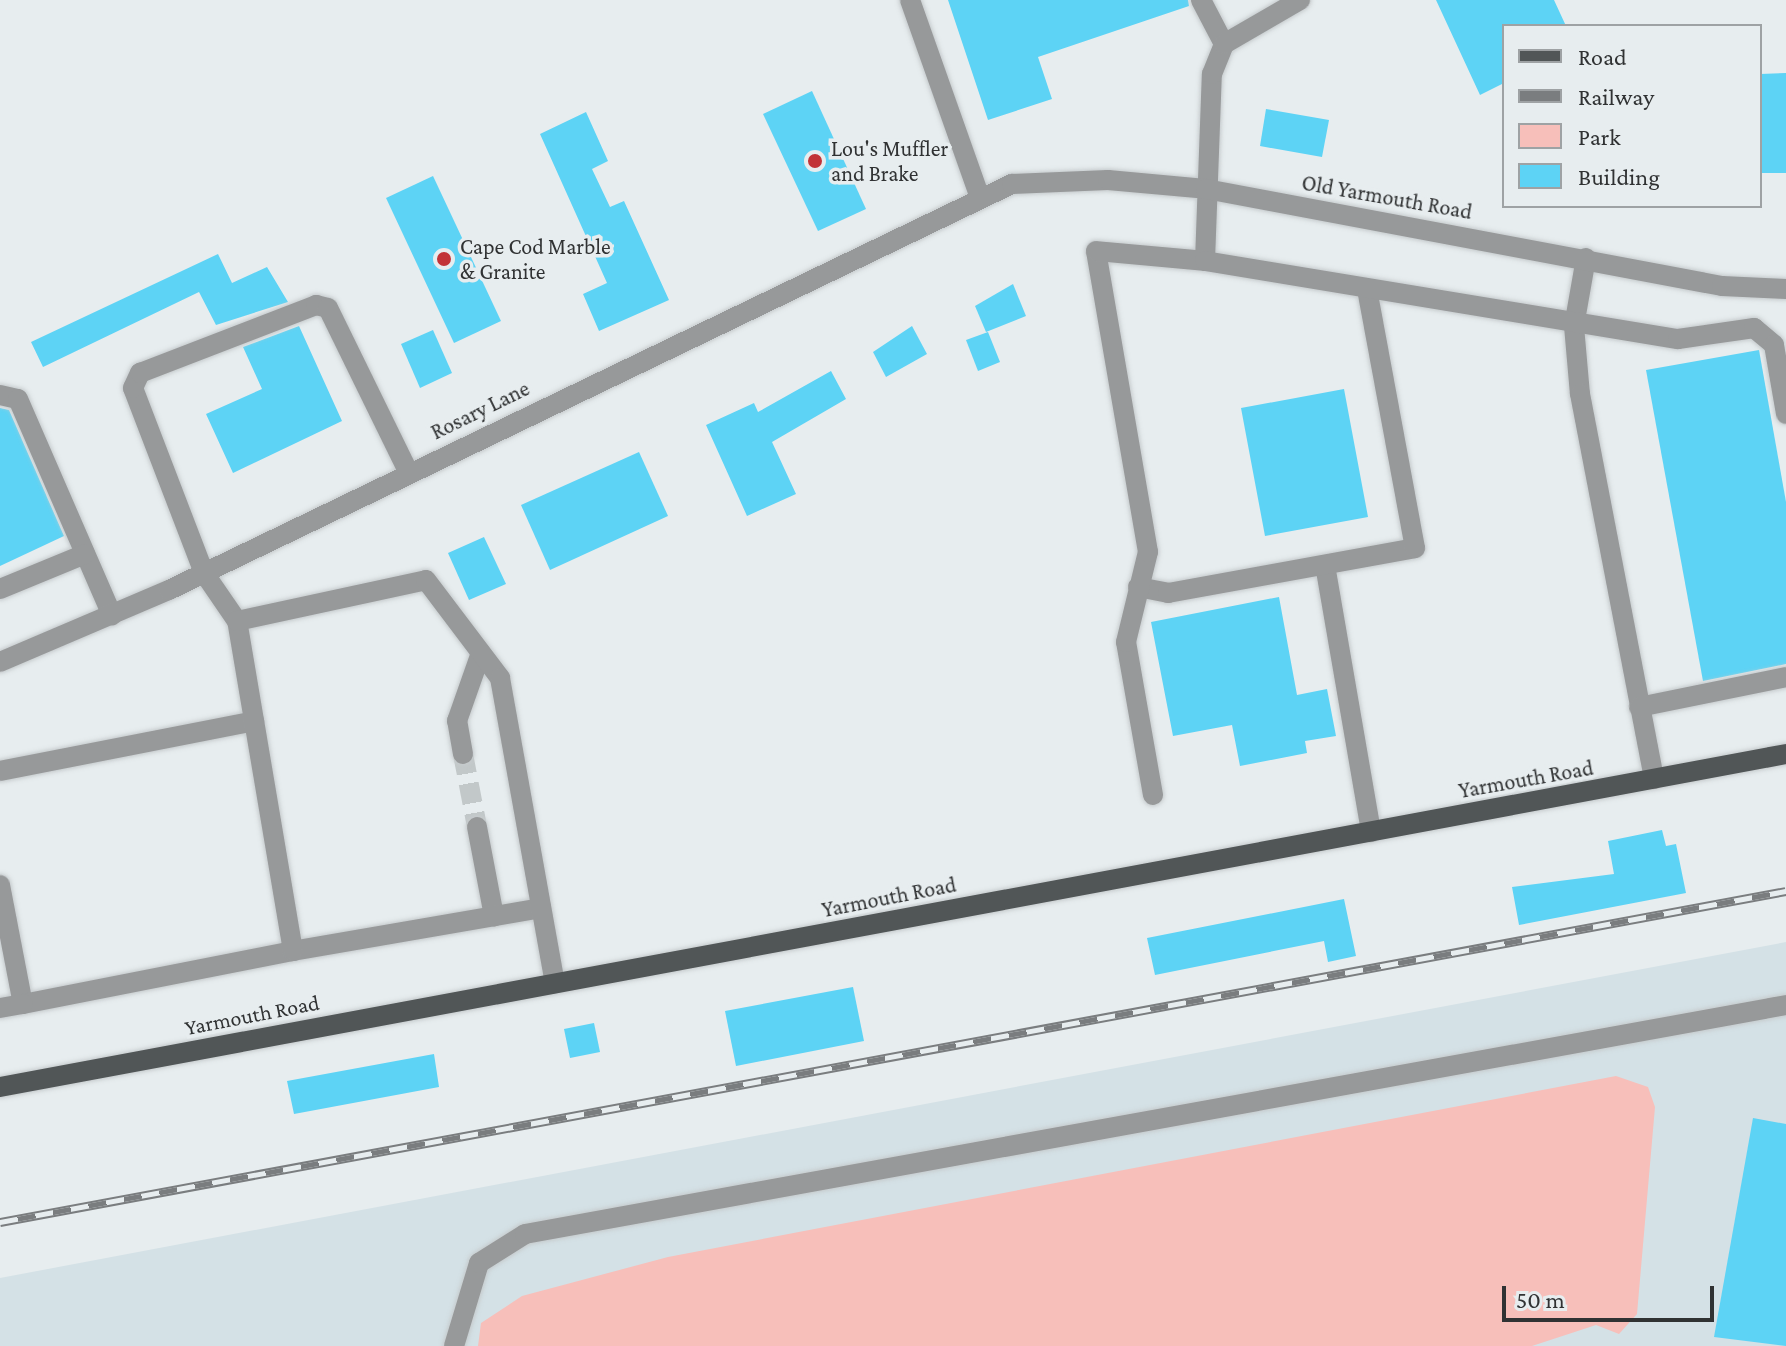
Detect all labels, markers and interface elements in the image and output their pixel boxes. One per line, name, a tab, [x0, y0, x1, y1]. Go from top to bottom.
legend	[1502, 24, 1762, 208]
text: Road	[1578, 43, 1627, 70]
text: Railway	[1578, 83, 1654, 110]
text: Park	[1578, 123, 1621, 150]
place label: Lou's Muffler and Brake	[831, 135, 948, 186]
marker: Lou's Muffler and Brake	[806, 152, 824, 170]
text: Building	[1578, 163, 1660, 190]
street label: Old Yarmouth Road	[1300, 169, 1474, 225]
place label: Cape Cod Marble & Granite	[460, 233, 611, 284]
marker: Cape Cod Marble & Granite	[435, 250, 453, 268]
street label: Rosary Lane	[426, 375, 534, 445]
street label: Yarmouth Road	[1457, 754, 1595, 804]
street label: Yarmouth Road	[820, 871, 958, 923]
street label: Yarmouth Road	[183, 989, 321, 1041]
scale bar	[1506, 1270, 1718, 1320]
text: 50 m	[1516, 1286, 1565, 1313]

